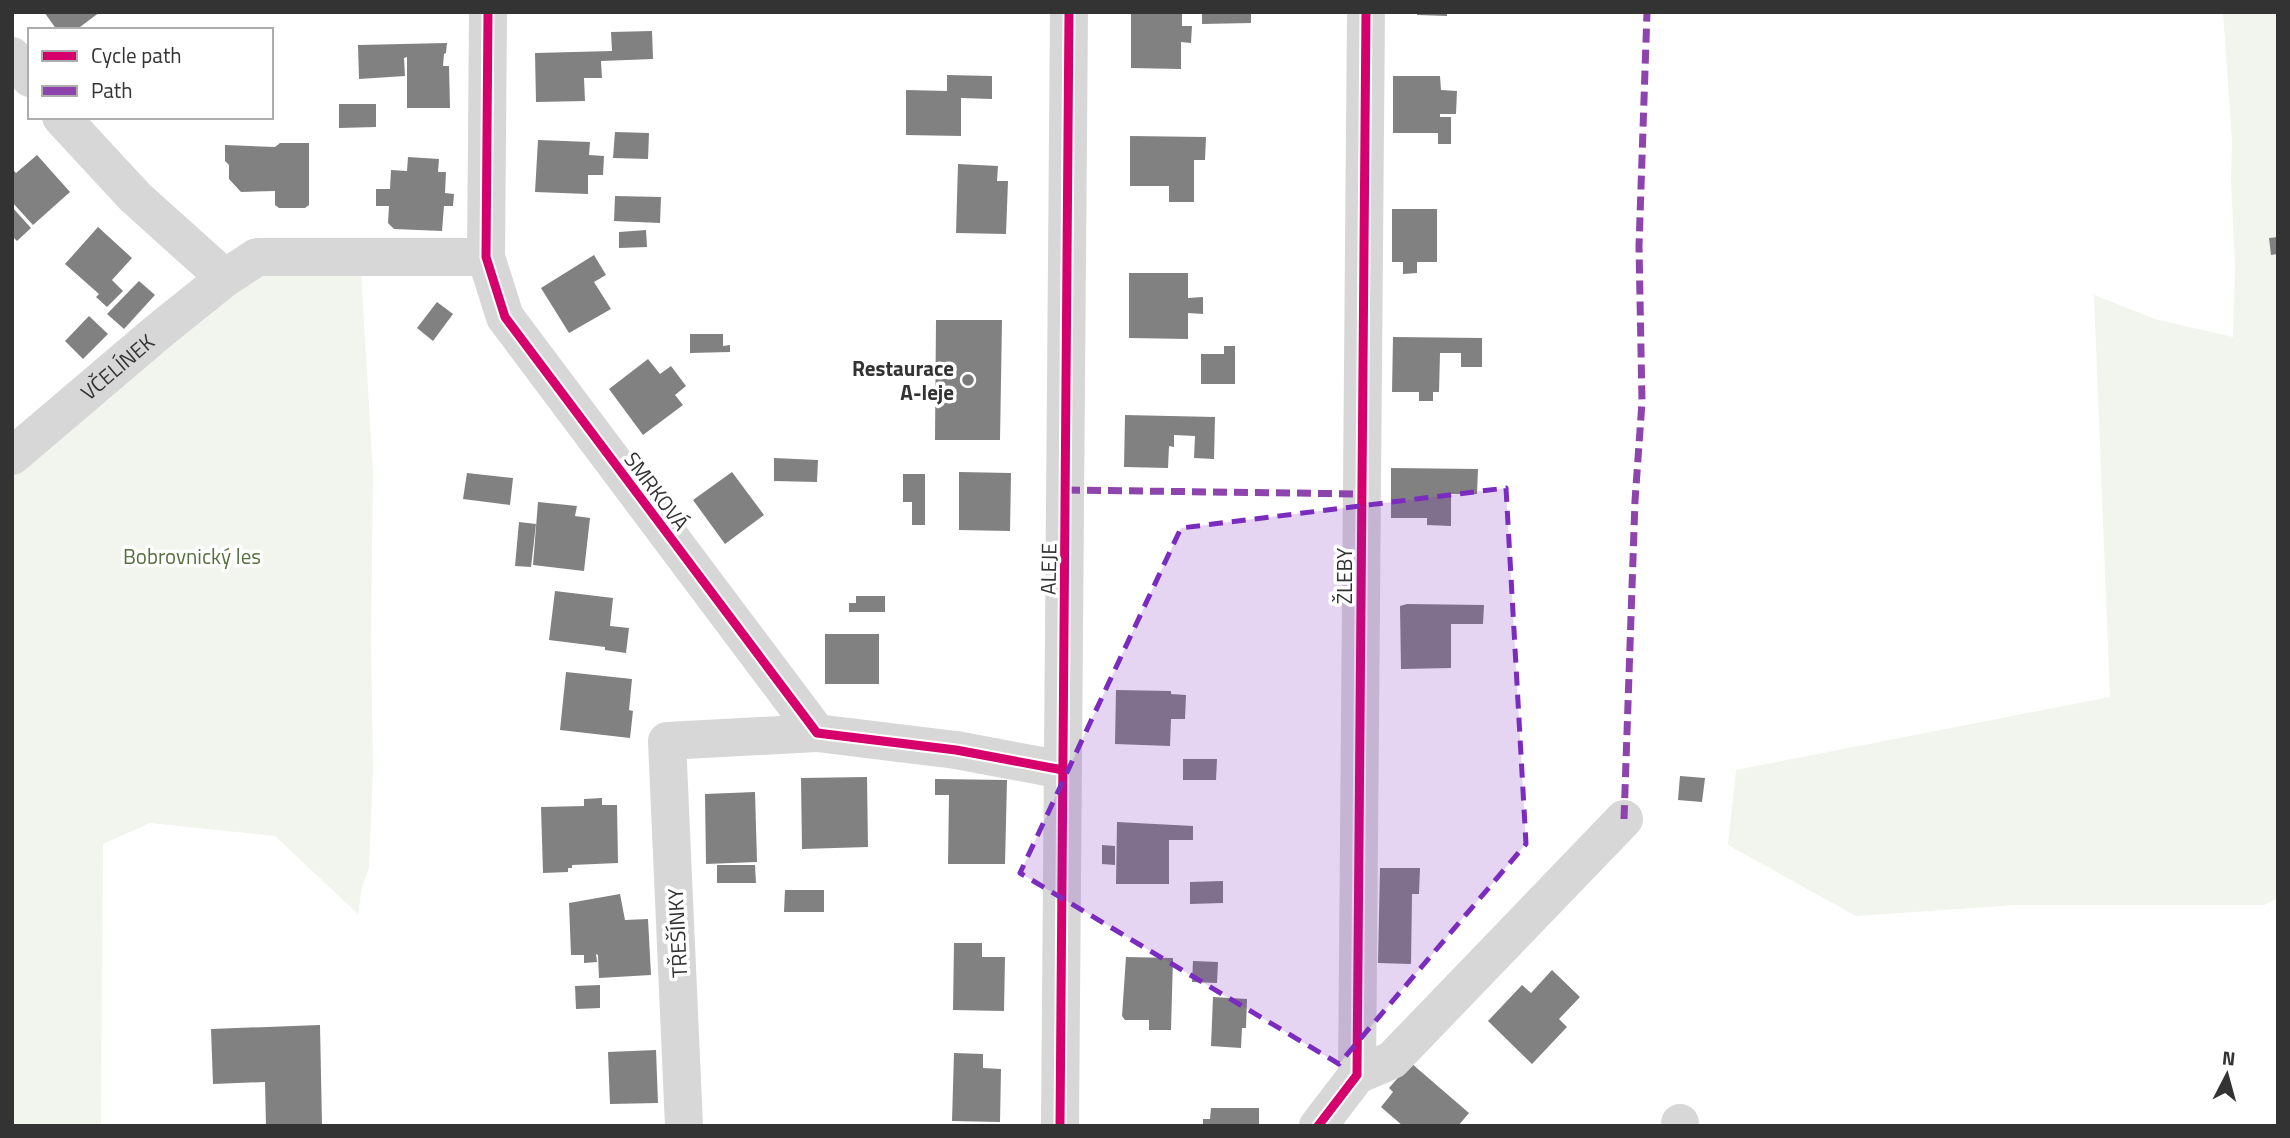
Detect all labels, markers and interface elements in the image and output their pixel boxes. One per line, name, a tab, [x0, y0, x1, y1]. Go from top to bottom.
legend	[28, 28, 273, 119]
text: Cycle path	[91, 39, 182, 71]
text: Path	[91, 74, 133, 106]
street label: VČELÍNEK	[73, 326, 161, 407]
place label: Restaurace A-leje	[852, 352, 954, 408]
marker: Restaurace A-leje	[960, 372, 976, 388]
street label: SMRKOVÁ	[617, 445, 698, 537]
park label: Bobrovnický les	[123, 540, 261, 572]
street label: ALEJE	[1032, 543, 1064, 595]
street label: ŽLEBY	[1328, 547, 1360, 604]
street label: TŘEŠÍNKY	[659, 887, 695, 979]
north arrow	[2192, 1040, 2262, 1110]
text: N	[2221, 1042, 2237, 1073]

